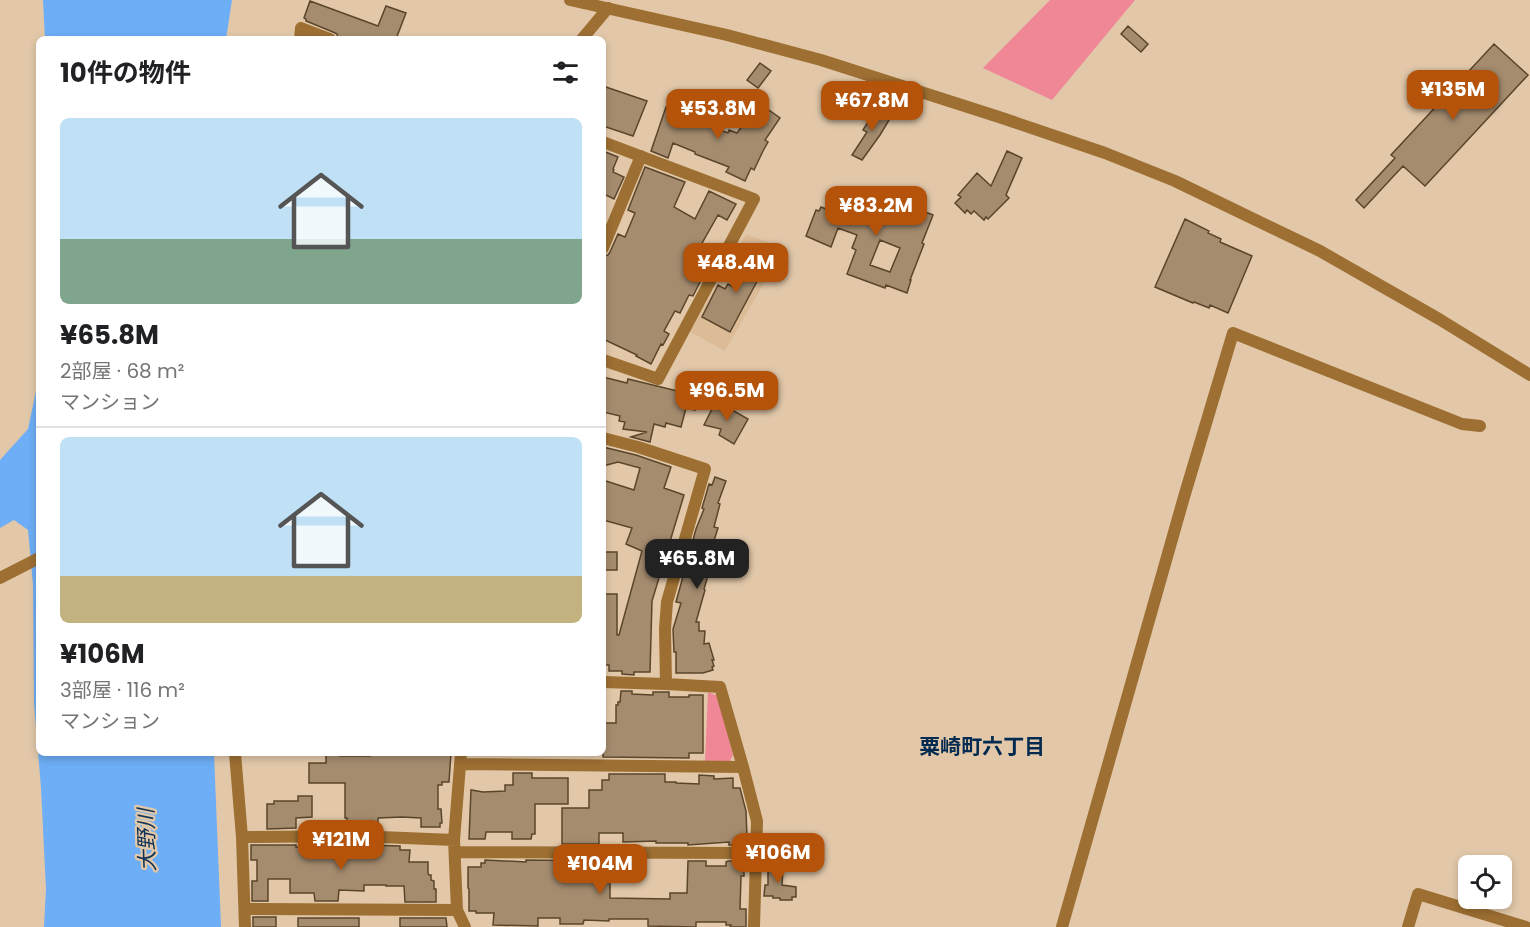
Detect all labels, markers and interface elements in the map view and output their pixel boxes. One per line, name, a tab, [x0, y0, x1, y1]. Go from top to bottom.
text: 10件の物件	[60, 55, 191, 91]
icon: filters	[549, 56, 582, 89]
pin: ¥135M	[1411, 70, 1495, 121]
text: ¥135M	[1421, 75, 1485, 103]
pin: ¥67.8M	[823, 81, 921, 132]
text: ¥67.8M	[835, 86, 909, 114]
pin: ¥53.8M	[669, 89, 767, 140]
text: ¥53.8M	[680, 94, 756, 122]
icon: home	[267, 157, 375, 265]
pin: ¥83.2M	[827, 186, 925, 237]
text: ¥83.2M	[839, 191, 913, 219]
pin: ¥48.4M	[687, 243, 785, 294]
text: ¥48.4M	[697, 248, 775, 276]
text: ¥65.8M	[60, 317, 159, 353]
text: 2部屋 · 68 m²	[60, 357, 184, 385]
pin: ¥96.5M	[678, 371, 776, 422]
text: ¥96.5M	[689, 376, 765, 404]
text: マンション	[60, 388, 160, 416]
icon: home	[267, 476, 375, 584]
pin: ¥65.8M	[648, 539, 746, 590]
text: ¥65.8M	[659, 544, 735, 572]
text: ¥106M	[60, 636, 145, 672]
text: 3部屋 · 116 m²	[60, 676, 185, 704]
text: マンション	[60, 707, 160, 735]
district label: 粟崎町六丁目	[919, 732, 1045, 761]
water label: 大野川	[131, 806, 162, 872]
pin: ¥121M	[299, 820, 383, 871]
text: ¥121M	[312, 825, 370, 853]
pin: ¥106M	[736, 833, 820, 884]
text: ¥106M	[745, 838, 811, 866]
pin: ¥104M	[558, 844, 642, 895]
text: ¥104M	[567, 849, 633, 877]
map controls	[1458, 855, 1512, 909]
button: locate	[1458, 855, 1512, 909]

